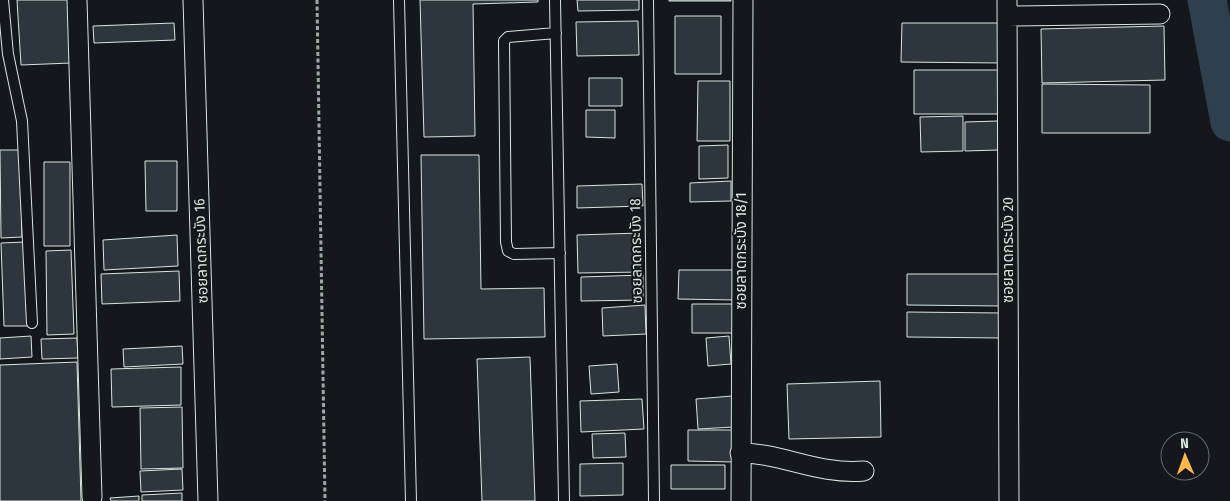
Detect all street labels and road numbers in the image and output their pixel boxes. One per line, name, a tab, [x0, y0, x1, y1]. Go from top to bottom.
street label: ซอยลาดกระบัง 18/1	[732, 192, 750, 310]
street label: ซอยลาดกระบัง 20	[999, 197, 1017, 303]
street label: ซอยลาดกระบัง 16	[190, 198, 212, 304]
street label: ซอยลาดกระบัง 18	[626, 198, 646, 304]

